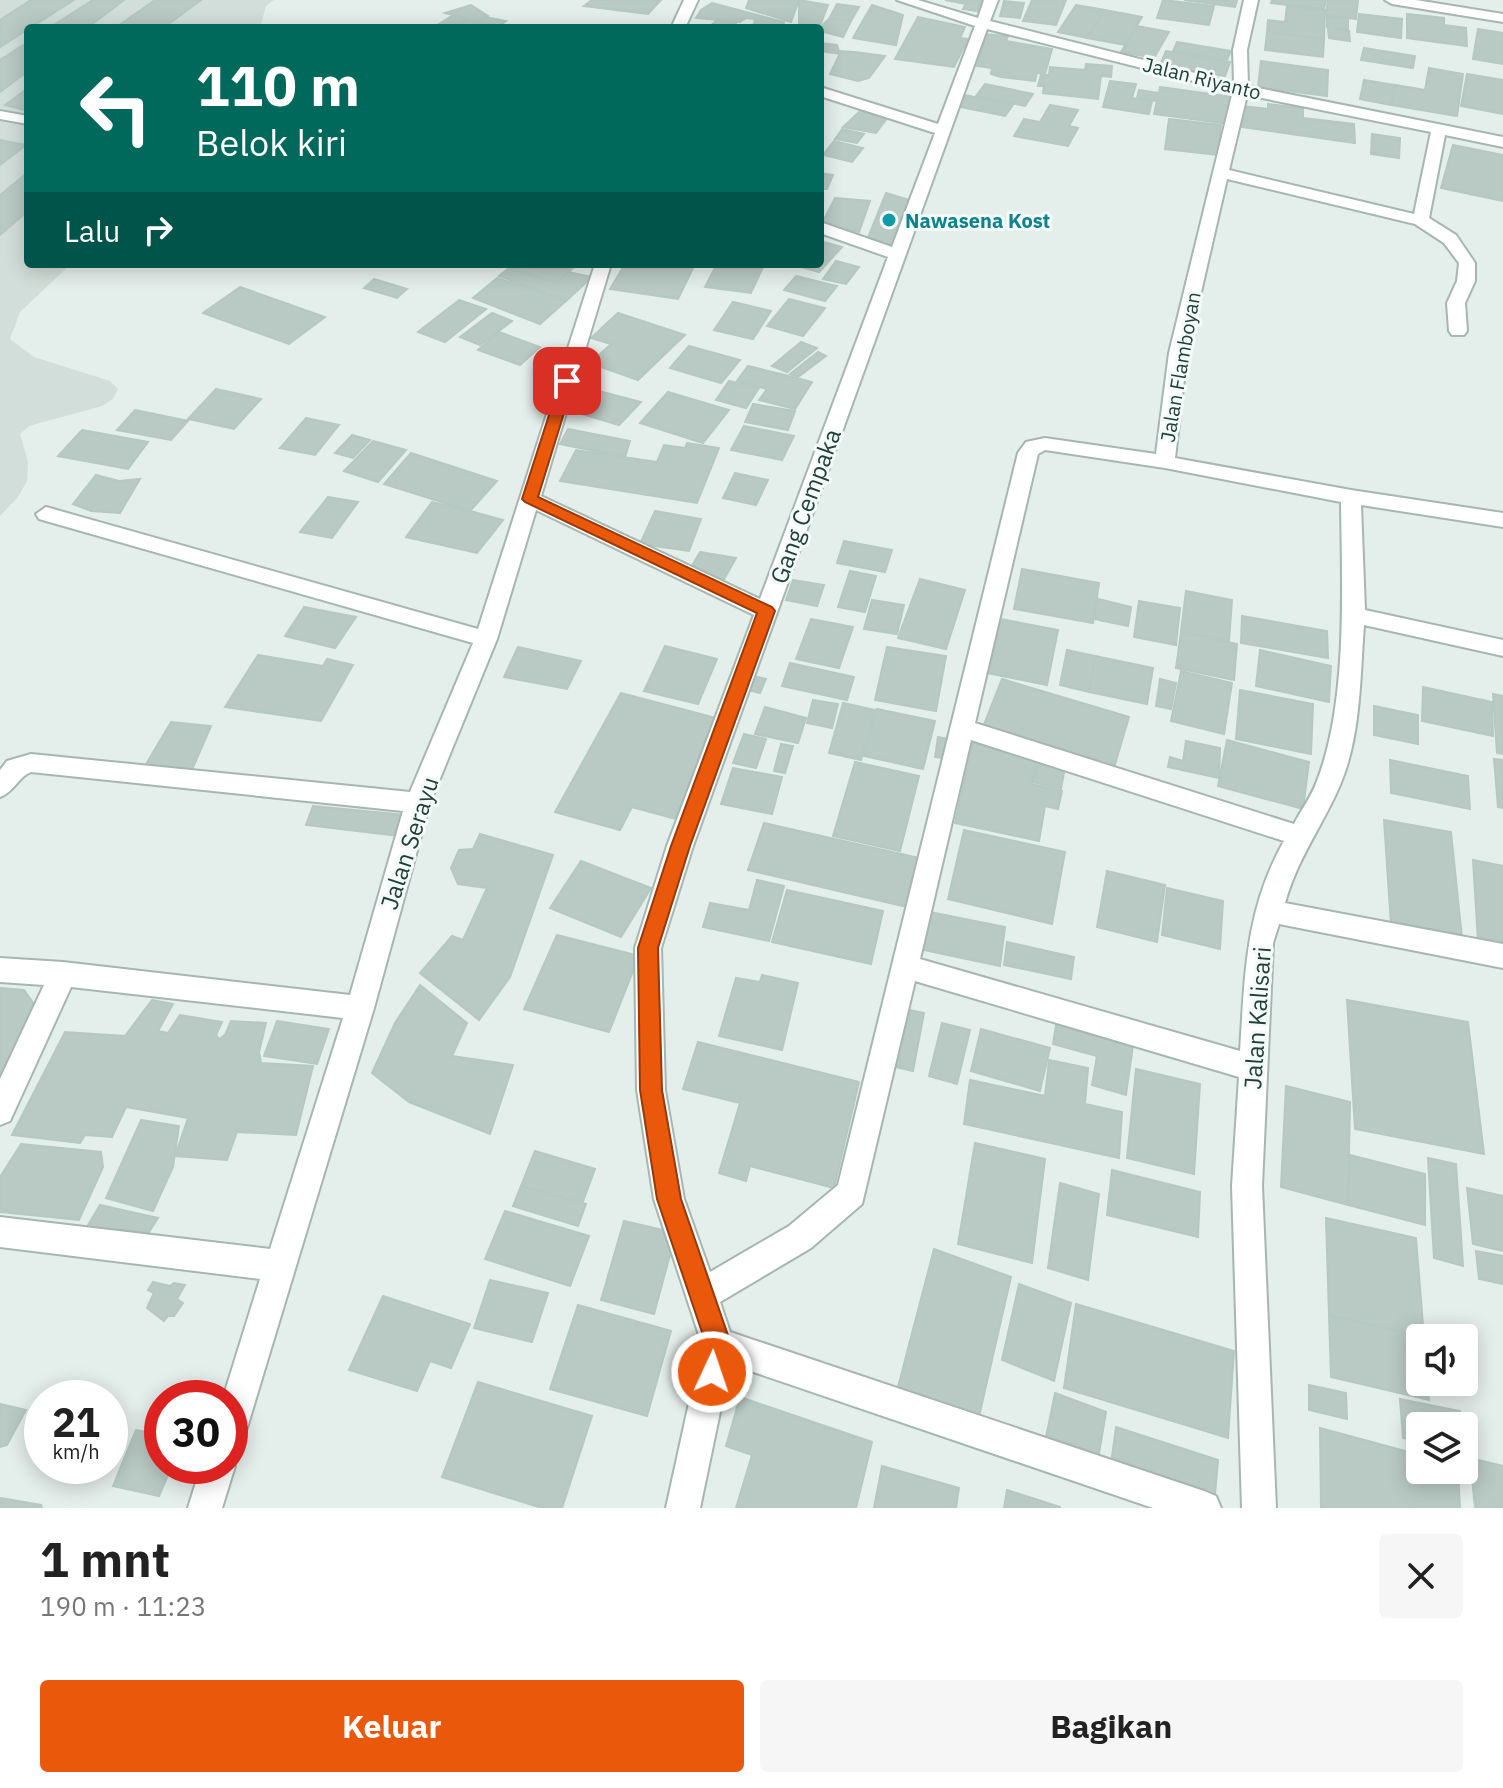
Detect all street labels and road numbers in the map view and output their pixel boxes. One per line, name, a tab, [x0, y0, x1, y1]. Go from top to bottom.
street label: Jalan Riyanto	[1140, 50, 1264, 106]
street label: Jalan Flamboyan	[1153, 290, 1207, 444]
street label: Gang Cempaka	[762, 424, 848, 588]
street label: Jalan Serayu	[372, 773, 446, 913]
street label: Jalan Kalisari	[1236, 945, 1278, 1091]

